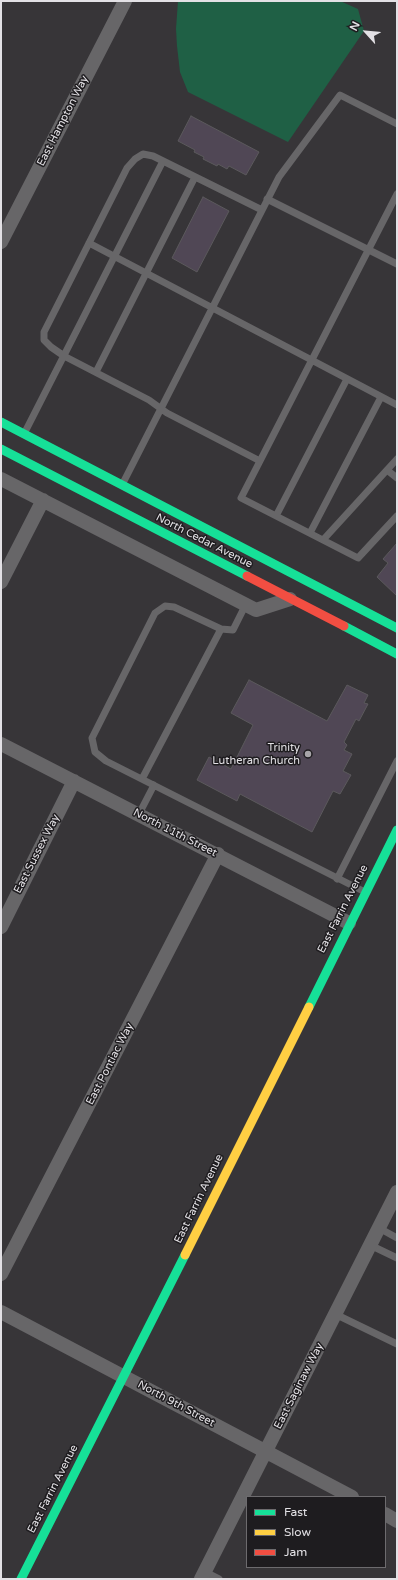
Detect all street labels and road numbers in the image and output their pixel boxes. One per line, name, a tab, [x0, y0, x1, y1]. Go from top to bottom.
street label: East Hampton Way	[34, 73, 92, 169]
street label: North Cedar Avenue	[154, 511, 254, 571]
street label: North 11th Street	[131, 806, 219, 860]
street label: East Sussex Way	[11, 812, 63, 896]
street label: East Farrin Avenue	[315, 863, 371, 955]
street label: East Pontiac Way	[84, 1021, 136, 1107]
street label: East Farrin Avenue	[172, 1152, 226, 1246]
street label: East Saginaw Way	[272, 1341, 326, 1431]
street label: North 9th Street	[135, 1378, 217, 1430]
street label: East Farrin Avenue	[25, 1443, 81, 1535]

